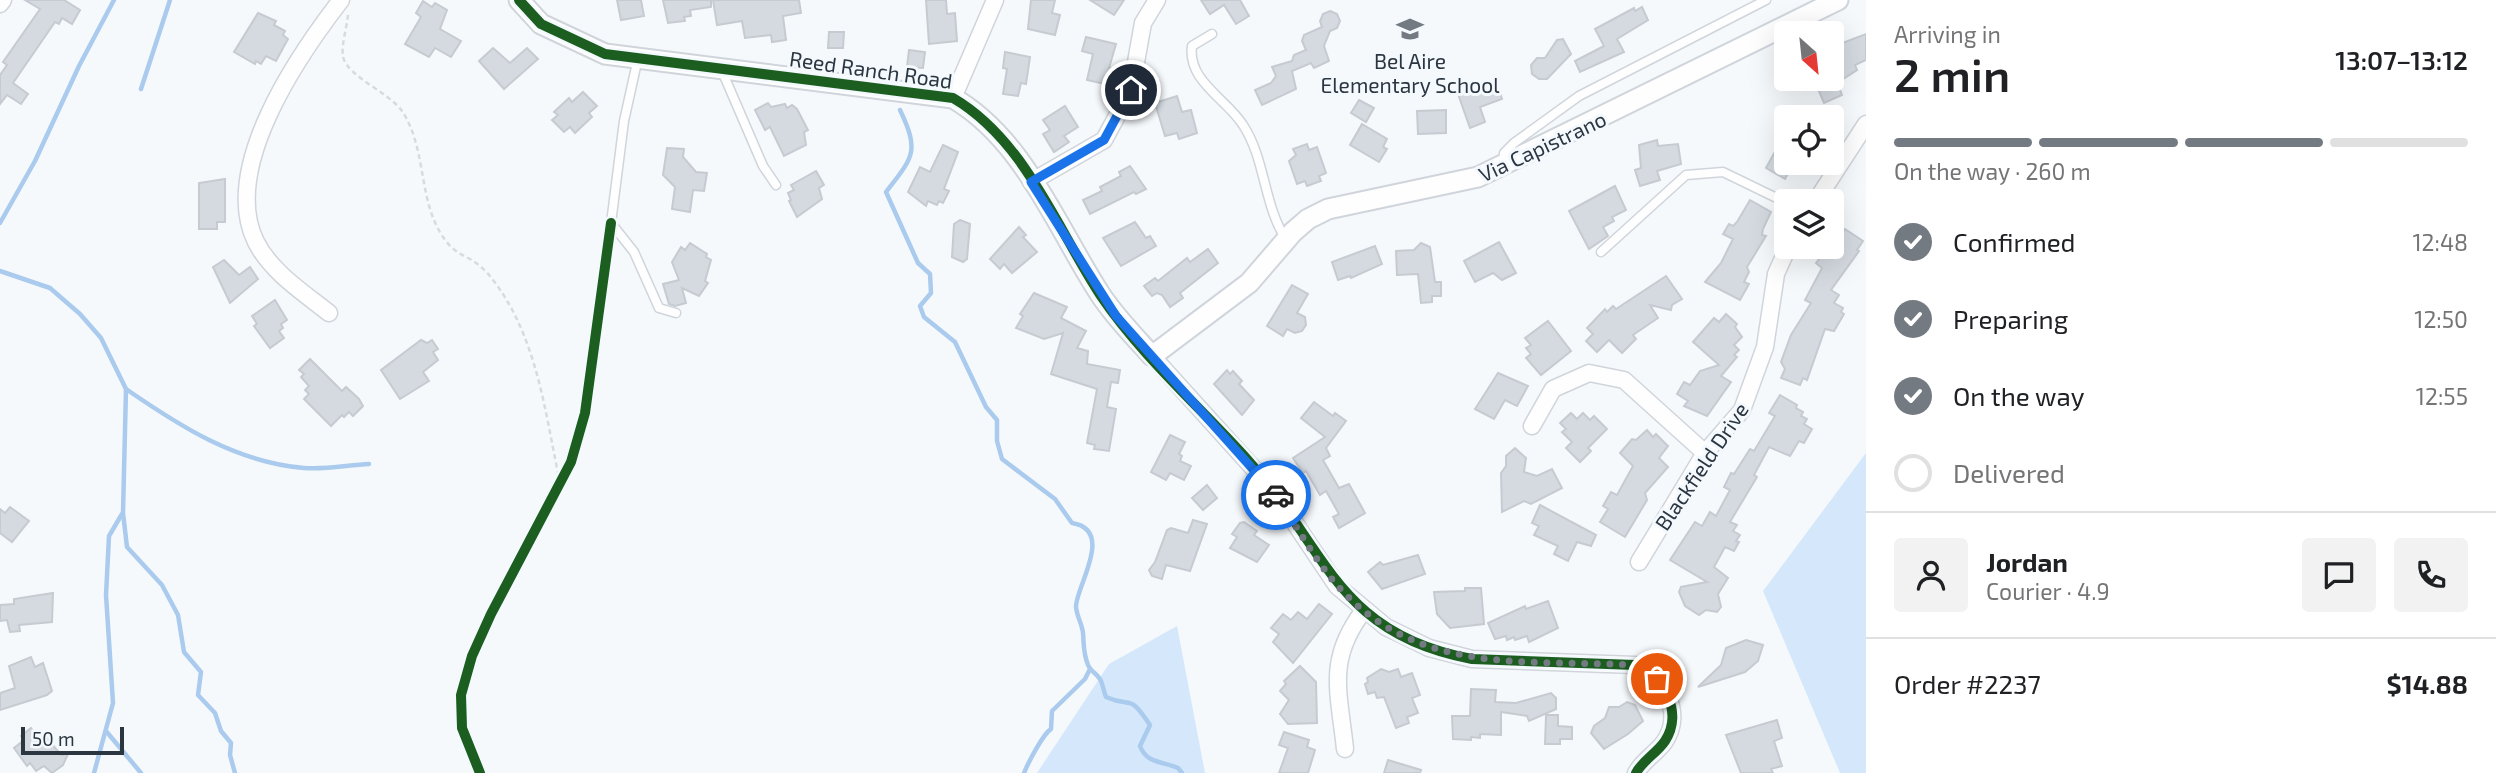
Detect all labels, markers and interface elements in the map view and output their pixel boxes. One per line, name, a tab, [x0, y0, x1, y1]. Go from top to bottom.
school or university icon: Bel Aire Elementary School	[1395, 14, 1425, 44]
text: Arriving in	[1894, 20, 2001, 48]
north arrow	[1774, 21, 1844, 91]
map controls	[1774, 21, 1844, 259]
text: 13:07–13:12	[2335, 44, 2468, 75]
street label: Reed Ranch Road	[788, 45, 954, 93]
text: 2 min	[1894, 46, 2010, 101]
place label: Bel Aire Elementary School	[1321, 48, 1500, 97]
pin	[1101, 60, 1161, 120]
icon: home	[1112, 71, 1150, 109]
button: locate	[1774, 105, 1844, 175]
street label: Via Capistrano	[1474, 106, 1610, 186]
text: On the way · 260 m	[1894, 157, 2091, 185]
button: layers	[1774, 189, 1844, 259]
icon: check	[1894, 223, 1932, 261]
text: Confirmed	[1953, 226, 2076, 257]
text: 12:48	[2412, 228, 2468, 256]
icon: check	[1894, 300, 1932, 338]
text: Preparing	[1953, 303, 2068, 334]
text: 12:50	[2414, 305, 2468, 333]
icon: check	[1894, 377, 1932, 415]
text: On the way	[1953, 380, 2084, 411]
text: 12:55	[2416, 382, 2468, 410]
street label: Blackfield Drive	[1649, 397, 1753, 535]
text: Delivered	[1953, 457, 2065, 488]
courier	[1241, 460, 1311, 530]
icon: car	[1257, 476, 1295, 514]
button: person	[1894, 538, 1968, 612]
button: chat	[2302, 538, 2376, 612]
button: phone	[2394, 538, 2468, 612]
text: Jordan	[1986, 546, 2068, 577]
text: Courier · 4.9	[1986, 577, 2110, 605]
pin	[1627, 649, 1687, 709]
icon: bag	[1638, 660, 1676, 698]
text: Order #2237	[1894, 668, 2041, 699]
text: $14.88	[2386, 668, 2468, 699]
scale bar	[21, 724, 124, 756]
text: 50 m	[32, 727, 75, 750]

